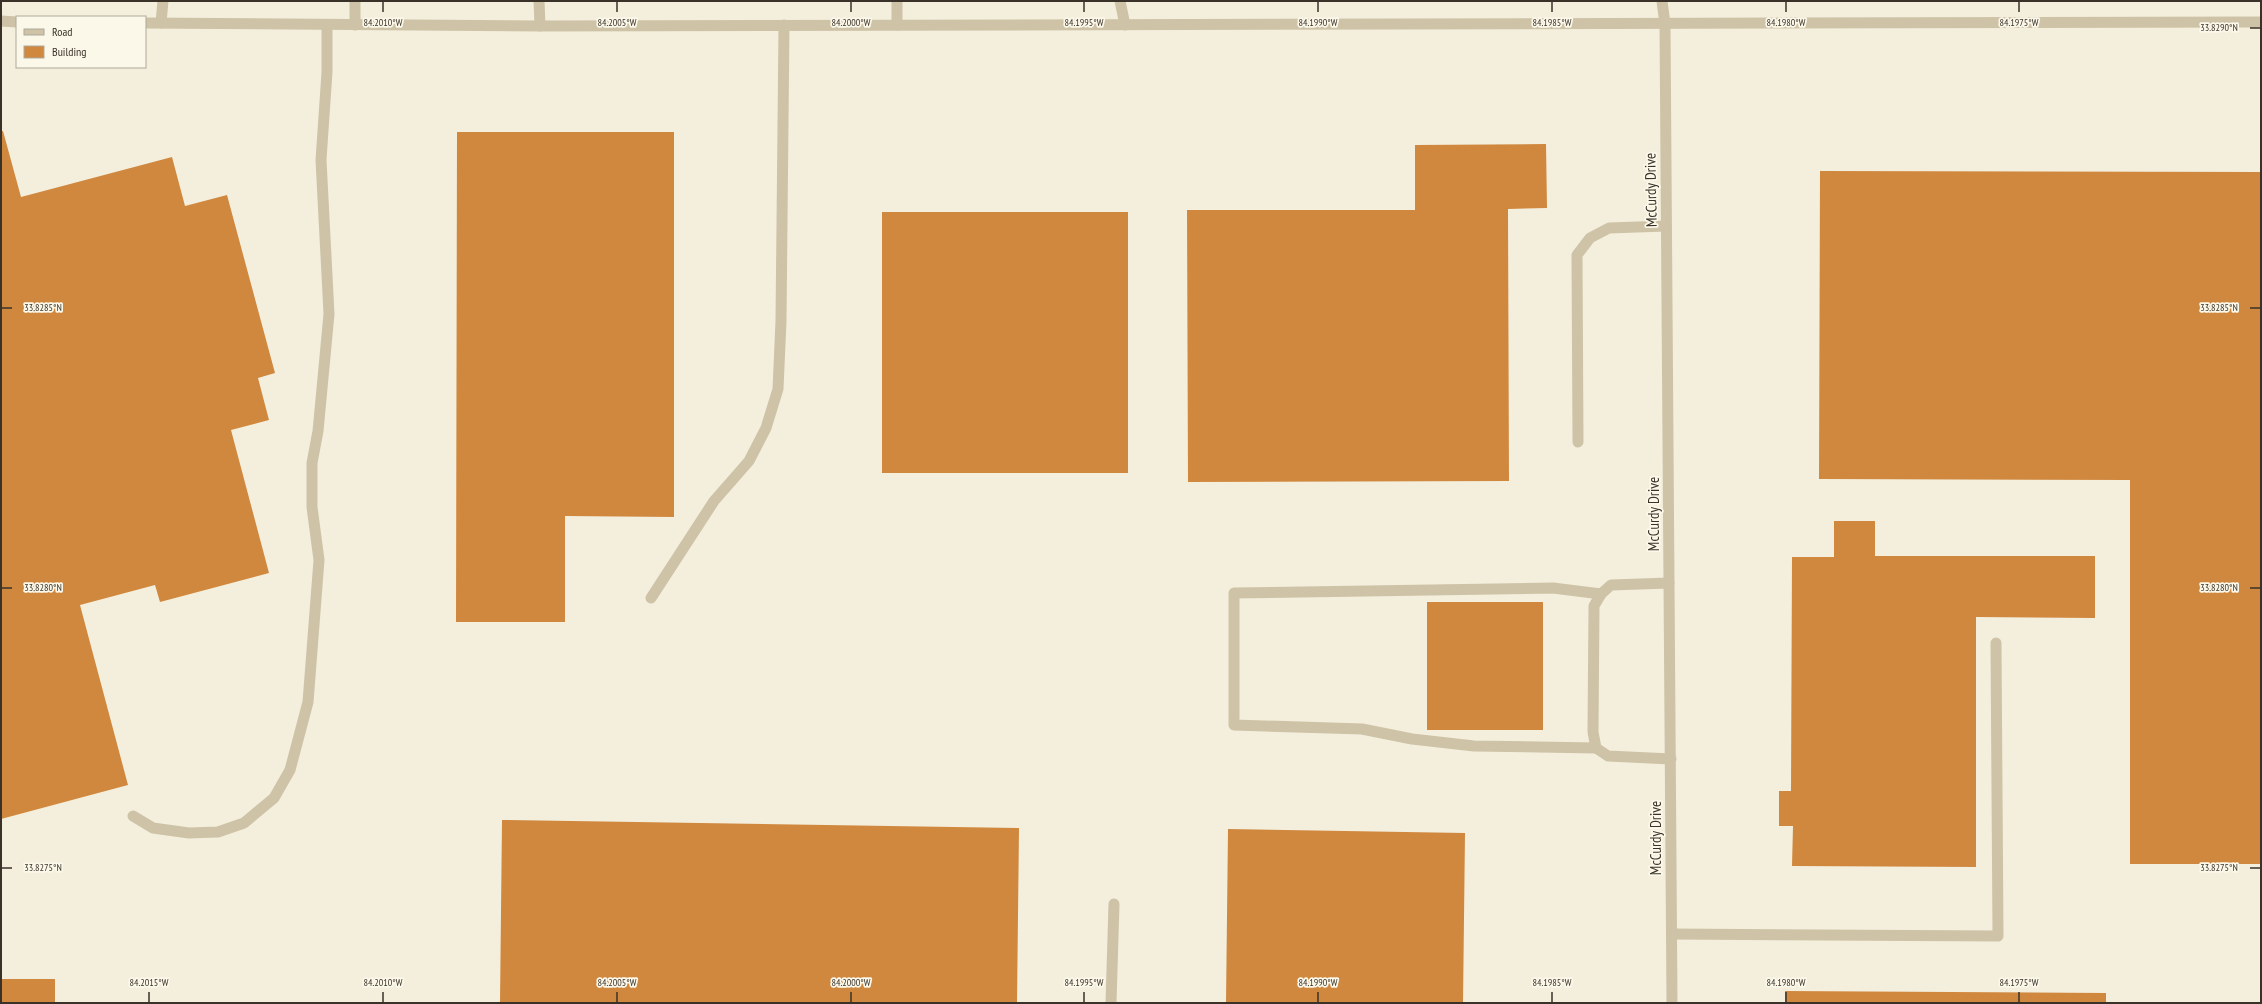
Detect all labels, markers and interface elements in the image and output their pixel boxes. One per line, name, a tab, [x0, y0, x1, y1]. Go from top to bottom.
legend	[16, 16, 146, 68]
text: 84.2010°W	[364, 16, 403, 29]
text: 84.2005°W	[598, 16, 637, 29]
text: 84.2000°W	[832, 16, 871, 29]
text: 84.1995°W	[1065, 16, 1104, 29]
text: 84.1990°W	[1299, 16, 1338, 29]
text: 84.1985°W	[1533, 16, 1572, 29]
text: 84.1980°W	[1767, 16, 1806, 29]
text: 84.1975°W	[2000, 16, 2039, 29]
text: 33.8290°N	[2200, 21, 2238, 34]
text: Road	[52, 24, 72, 39]
text: Building	[52, 44, 87, 59]
street label: McCurdy Drive	[1640, 153, 1661, 227]
text: 33.8285°N	[24, 301, 62, 314]
text: 33.8285°N	[2200, 301, 2238, 314]
street label: McCurdy Drive	[1644, 477, 1663, 551]
text: 33.8280°N	[24, 581, 62, 594]
text: 33.8280°N	[2200, 581, 2238, 594]
street label: McCurdy Drive	[1646, 801, 1665, 875]
text: 33.8275°N	[24, 861, 62, 874]
text: 33.8275°N	[2200, 861, 2238, 874]
text: 84.2015°W	[130, 976, 169, 989]
text: 84.2010°W	[364, 976, 403, 989]
text: 84.2005°W	[598, 976, 637, 989]
text: 84.2000°W	[832, 976, 871, 989]
text: 84.1995°W	[1065, 976, 1104, 989]
text: 84.1990°W	[1299, 976, 1338, 989]
text: 84.1985°W	[1533, 976, 1572, 989]
text: 84.1980°W	[1767, 976, 1806, 989]
text: 84.1975°W	[2000, 976, 2039, 989]

